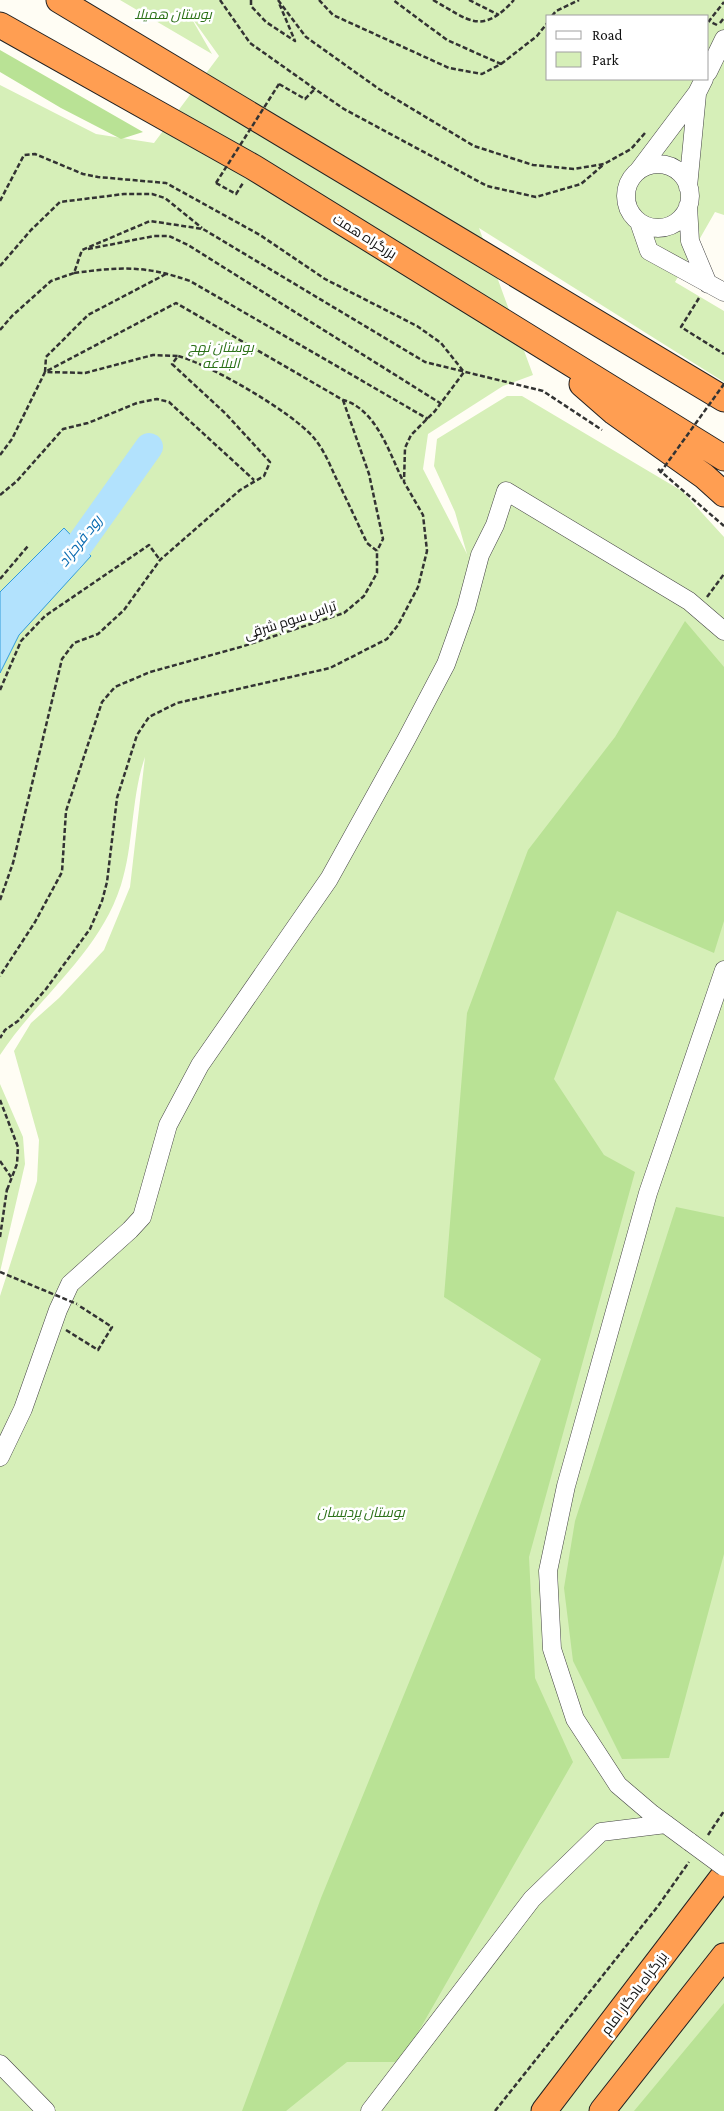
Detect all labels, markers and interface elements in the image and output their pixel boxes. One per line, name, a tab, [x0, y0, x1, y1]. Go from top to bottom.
park label: بوستان همیلا	[134, 6, 213, 23]
legend	[546, 15, 709, 80]
text: Road	[592, 27, 623, 43]
text: Park	[592, 52, 619, 68]
street label: بزرگراه همت	[330, 210, 400, 262]
park label: بوستان نهج البلاغه	[187, 339, 255, 371]
water label: رود فرحزاد	[55, 512, 106, 570]
street label: تراس سوم شرقی	[242, 597, 339, 644]
park label: بوستان پردیسان	[317, 1504, 406, 1522]
street label: بزرگراه یادگار امام	[598, 1948, 672, 2039]

